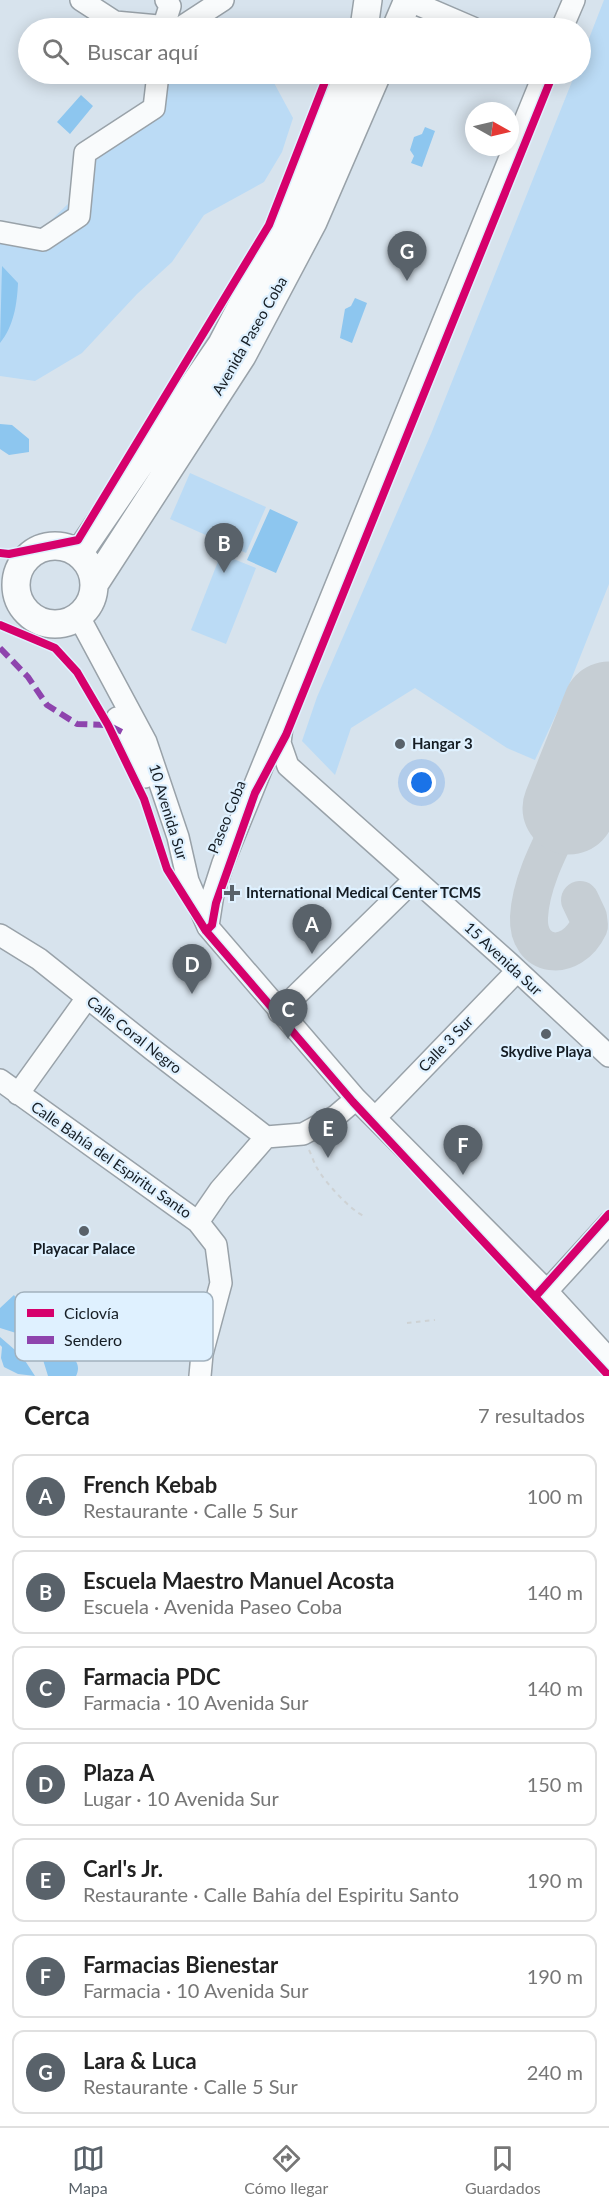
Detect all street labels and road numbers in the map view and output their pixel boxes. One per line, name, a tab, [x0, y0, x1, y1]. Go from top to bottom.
street label: Avenida Paseo Coba	[208, 273, 290, 398]
street label: 10 Avenida Sur	[146, 762, 192, 862]
street label: Paseo Coba	[203, 777, 249, 856]
street label: 15 Avenida Sur	[461, 918, 546, 999]
street label: Calle Coral Negro	[84, 992, 186, 1077]
street label: Calle 3 Sur	[414, 1011, 477, 1075]
street label: Calle Bahía del Espiritu Santo	[28, 1097, 195, 1222]

